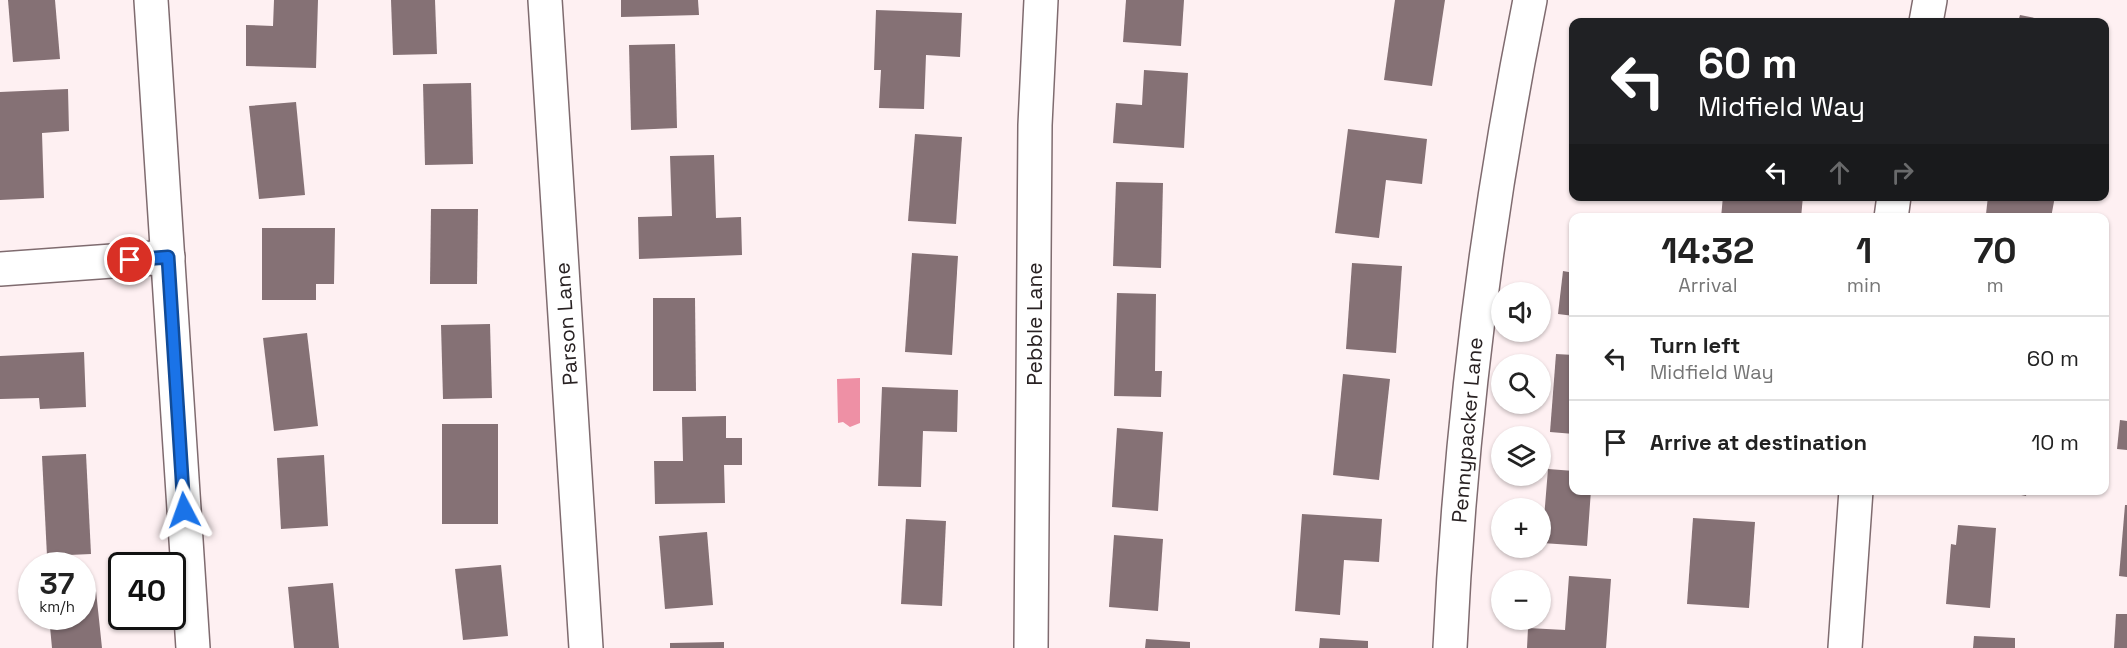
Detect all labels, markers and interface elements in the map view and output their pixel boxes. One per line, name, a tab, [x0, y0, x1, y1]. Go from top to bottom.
text: 60 m	[1698, 37, 1798, 90]
icon: left	[1599, 42, 1677, 120]
text: Midfield Way	[1698, 89, 1865, 124]
icon: left	[1760, 156, 1793, 189]
icon: ahead	[1823, 156, 1856, 189]
icon: right	[1886, 156, 1919, 189]
text: 14:32	[1661, 228, 1755, 274]
text: 1	[1856, 228, 1872, 274]
text: 70	[1974, 228, 2017, 274]
pin	[104, 234, 155, 285]
icon: arrive	[113, 243, 146, 276]
street label: Parson Lane	[548, 262, 584, 386]
street label: Pebble Lane	[1021, 262, 1048, 386]
text: Arrival	[1678, 272, 1738, 298]
text: min	[1847, 272, 1881, 298]
text: m	[1987, 272, 2004, 298]
map controls	[1491, 282, 1551, 630]
button: sound	[1491, 282, 1551, 342]
text: Turn left	[1650, 331, 1740, 359]
street label: Pennypacker Lane	[1445, 336, 1489, 524]
icon: left	[1599, 342, 1632, 375]
text: 60 m	[2027, 344, 2079, 372]
button: search	[1491, 354, 1551, 414]
text: Midfield Way	[1650, 359, 1774, 385]
button: layers	[1491, 426, 1551, 486]
icon: arrive	[1599, 426, 1632, 459]
text: Arrive at destination	[1650, 428, 1867, 456]
text: 10 m	[2031, 428, 2079, 456]
position arrow	[152, 478, 216, 542]
button: +	[1491, 498, 1551, 558]
speed limit sign: 40	[108, 552, 186, 630]
text: 37	[40, 564, 74, 603]
button: −	[1491, 570, 1551, 630]
text: km/h	[39, 597, 75, 616]

